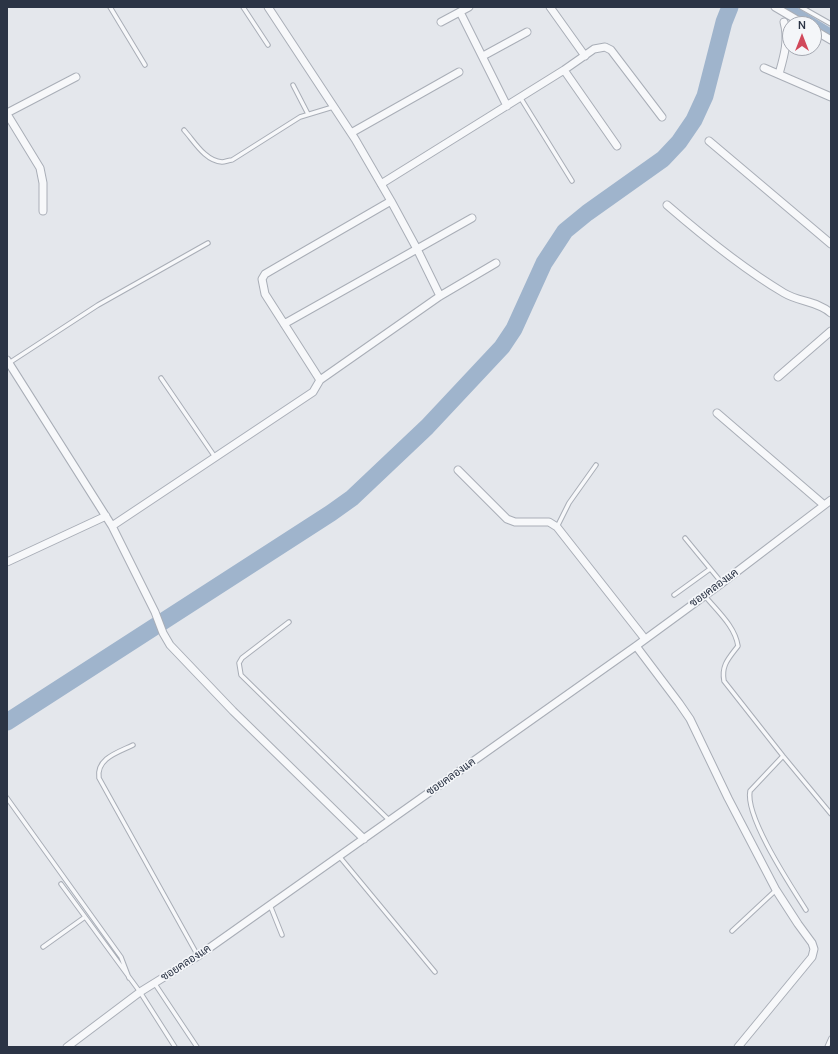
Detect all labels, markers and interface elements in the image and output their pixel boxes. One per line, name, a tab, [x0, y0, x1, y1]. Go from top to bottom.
north arrow	[782, 16, 822, 56]
text: N	[798, 17, 806, 32]
street label: ซอยคลองแค	[687, 566, 741, 610]
street label: ซอยคลองแค	[424, 755, 478, 799]
street label: ซอยคลองแค	[159, 942, 213, 984]

